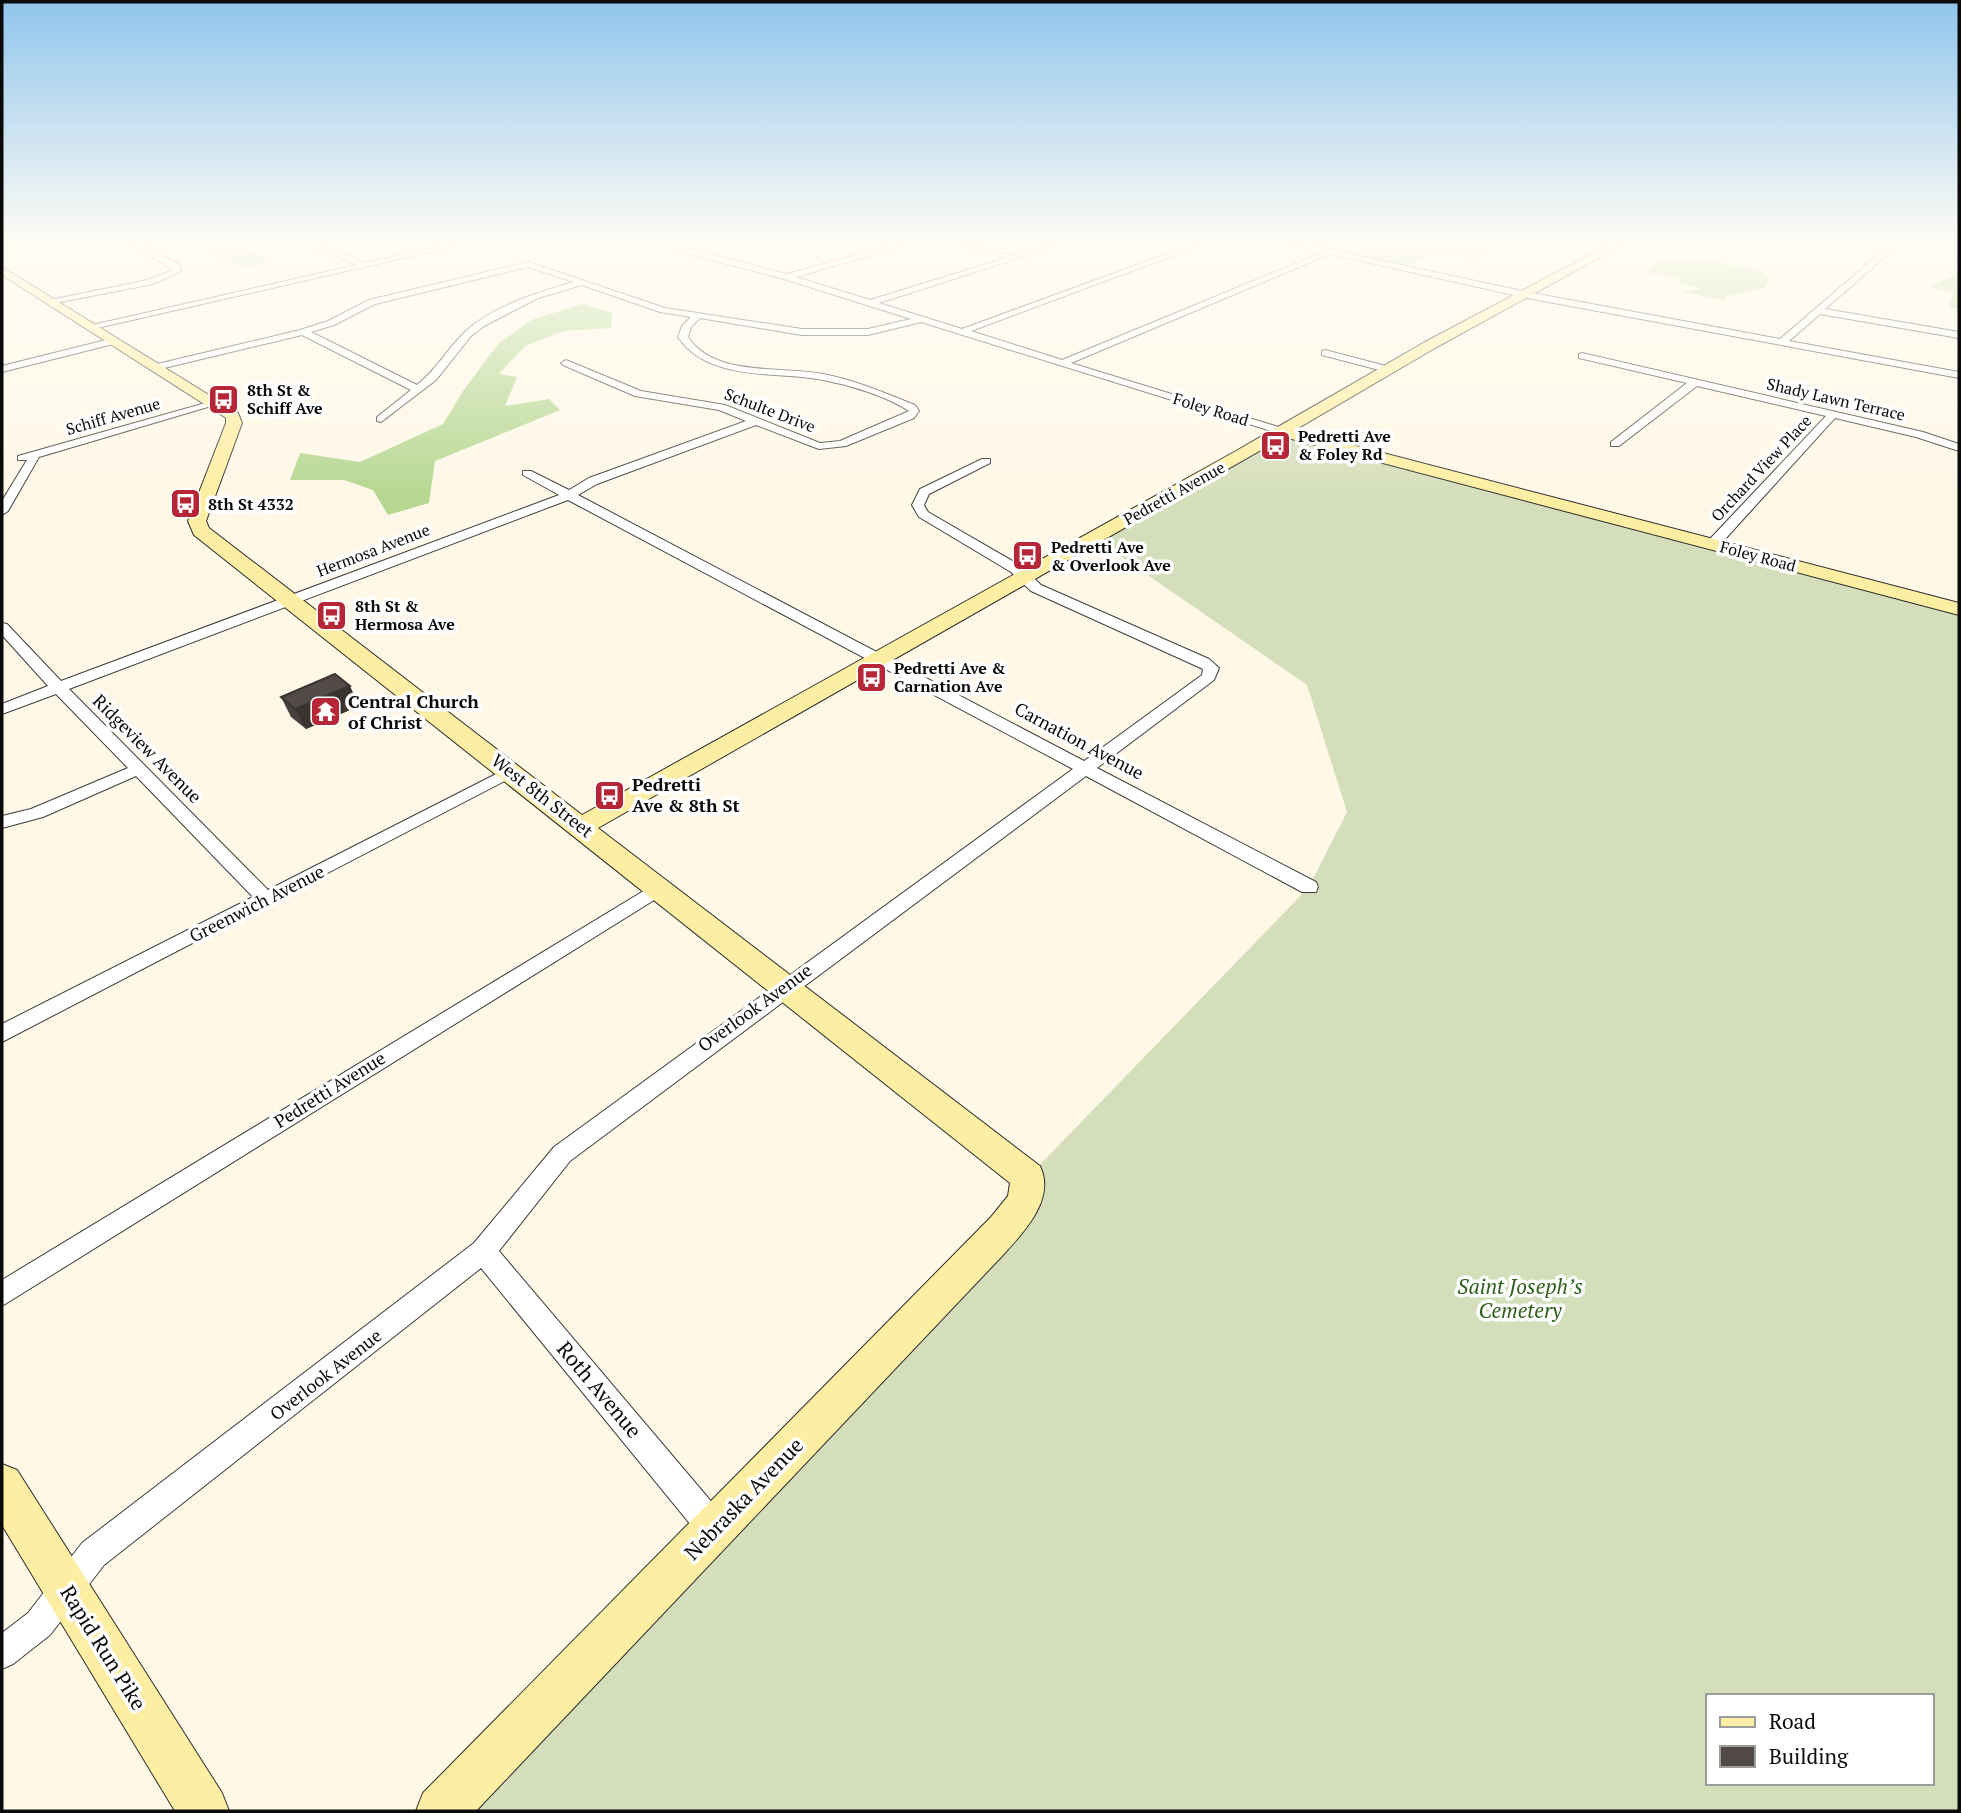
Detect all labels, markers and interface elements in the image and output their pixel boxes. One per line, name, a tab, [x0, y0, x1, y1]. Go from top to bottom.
street label: Shady Lawn Terrace	[1765, 372, 1907, 426]
place label: 8th St & Schiff Ave	[247, 379, 323, 419]
bus stop icon: 8th St & Schiff Ave	[207, 382, 241, 416]
street label: Schulte Drive	[721, 383, 819, 437]
street label: Foley Road	[1171, 387, 1252, 431]
street label: Schiff Avenue	[63, 392, 163, 440]
street label: Orchard View Place	[1706, 410, 1816, 526]
place label: Pedretti Ave & Foley Rd	[1298, 425, 1391, 465]
bus stop icon: Pedretti Ave & Foley Rd	[1258, 428, 1292, 462]
street label: Pedretti Avenue	[1119, 456, 1229, 530]
bus stop icon: 8th St 4332	[168, 487, 202, 521]
place label: 8th St 4332	[208, 493, 294, 515]
street label: Hermosa Avenue	[313, 518, 433, 582]
street label: Foley Road	[1718, 535, 1799, 577]
place label: Pedretti Ave & Overlook Ave	[1051, 536, 1171, 576]
bus stop icon: Pedretti Ave & Overlook Ave	[1011, 539, 1045, 573]
place label: 8th St & Hermosa Ave	[355, 595, 455, 635]
bus stop icon: 8th St & Hermosa Ave	[315, 598, 349, 632]
place label: Pedretti Ave & Carnation Ave	[894, 657, 1006, 697]
bus stop icon: Pedretti Ave & Carnation Ave	[854, 660, 888, 694]
street label: Ridgeview Avenue	[88, 689, 207, 808]
place label: Central Church of Christ	[348, 689, 479, 734]
temple icon: Central Church of Christ	[308, 695, 342, 729]
street label: Carnation Avenue	[1011, 696, 1148, 784]
street label: West 8th Street	[487, 748, 599, 843]
place label: Pedretti Ave & 8th St	[632, 772, 740, 817]
bus stop icon: Pedretti Ave & 8th St	[592, 778, 626, 812]
street label: Greenwich Avenue	[185, 859, 328, 948]
street label: Overlook Avenue	[692, 958, 816, 1057]
street label: Pedretti Avenue	[269, 1045, 390, 1133]
park label: Saint Joseph’s Cemetery	[1457, 1272, 1583, 1324]
street label: Overlook Avenue	[265, 1323, 386, 1425]
street label: Roth Avenue	[551, 1335, 648, 1444]
street label: Nebraska Avenue	[678, 1431, 809, 1566]
street label: Rapid Run Pike	[54, 1580, 153, 1715]
legend	[1706, 1694, 1933, 1785]
text: Road	[1769, 1707, 1816, 1735]
text: Building	[1769, 1742, 1849, 1770]

